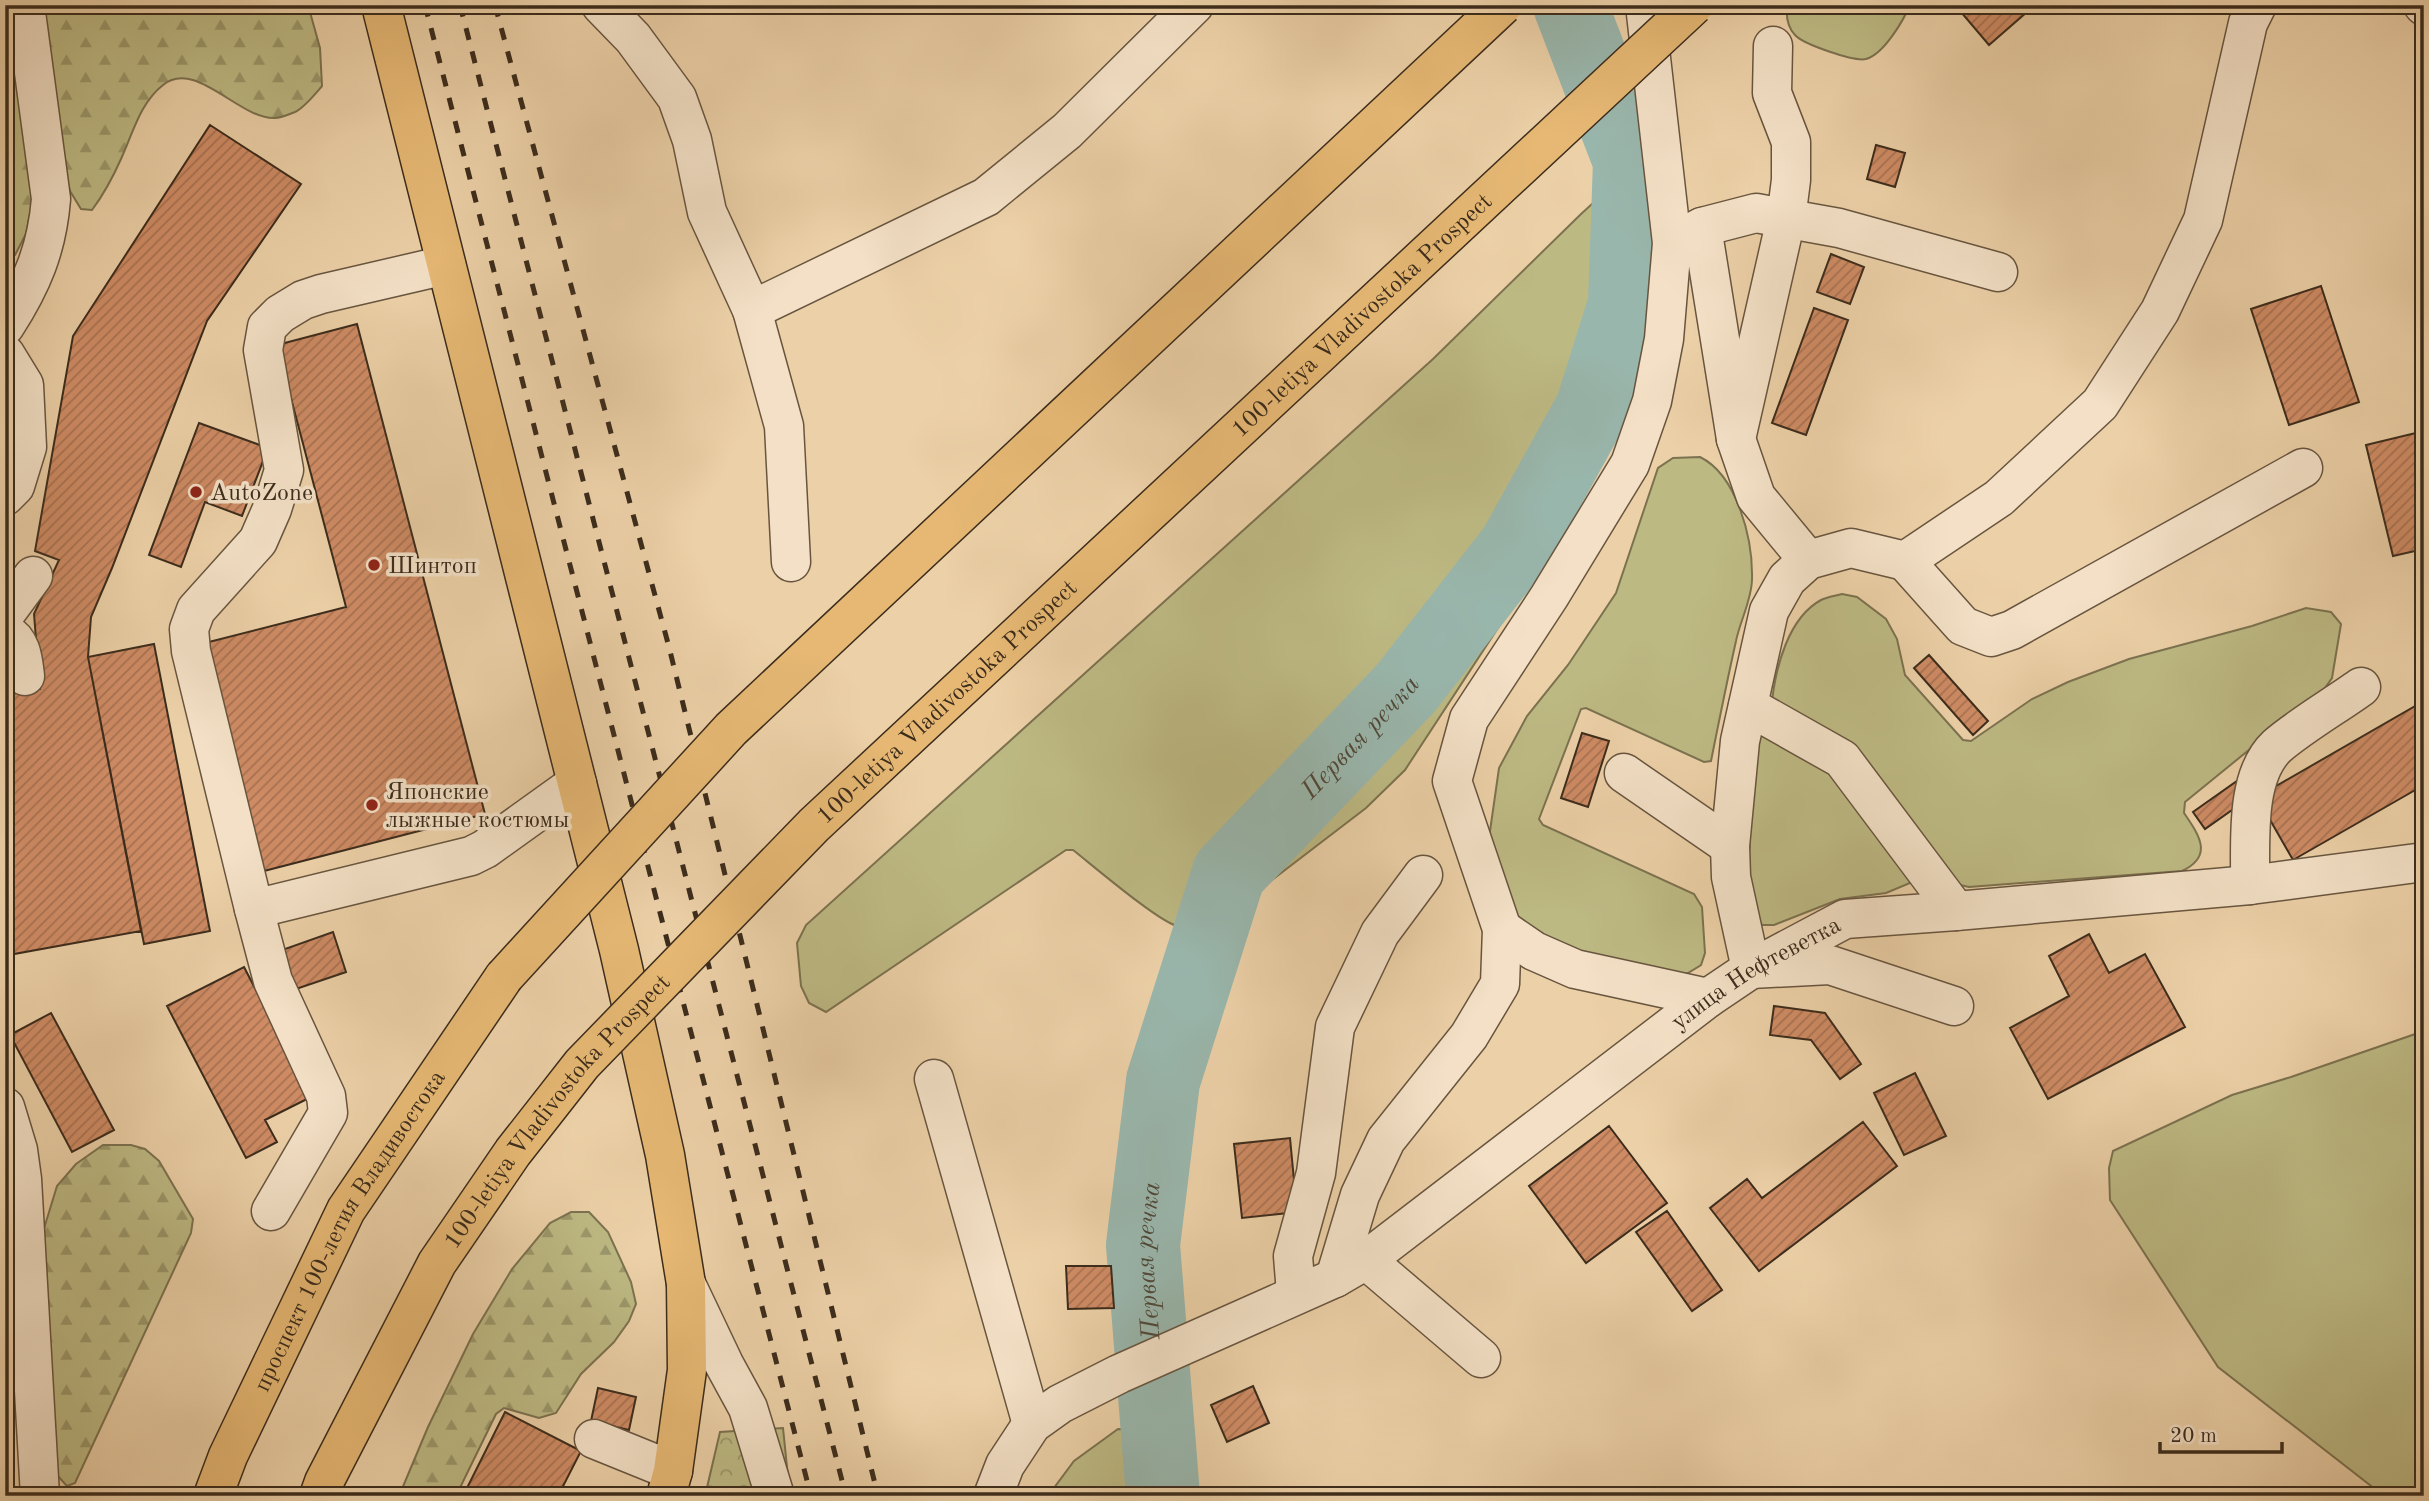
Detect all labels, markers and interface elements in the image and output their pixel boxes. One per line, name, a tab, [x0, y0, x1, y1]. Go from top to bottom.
street label: 100-letiya Vladivostoka Prospect	[1228, 190, 1497, 443]
place label: AutoZone	[210, 482, 313, 506]
marker: AutoZone	[188, 484, 204, 500]
place label: Шинтоп	[388, 555, 477, 579]
marker: Шинтоп	[366, 557, 382, 573]
street label: 100-letiya Vladivostoka Prospect	[813, 576, 1083, 829]
water label: Первая речка	[1296, 672, 1425, 805]
place label: Японские лыжные костюмы	[386, 781, 569, 833]
marker: Японские лыжные костюмы	[364, 797, 380, 813]
street label: улица Нефтеветка	[1668, 913, 1845, 1035]
street label: 100-letiya Vladivostoka Prospect	[441, 971, 676, 1254]
street label: проспект 100-летия Владивостока	[251, 1067, 451, 1396]
water label: Первая речка	[1131, 1181, 1166, 1342]
scale bar	[2160, 1410, 2282, 1454]
text: 20 m	[2170, 1426, 2217, 1447]

